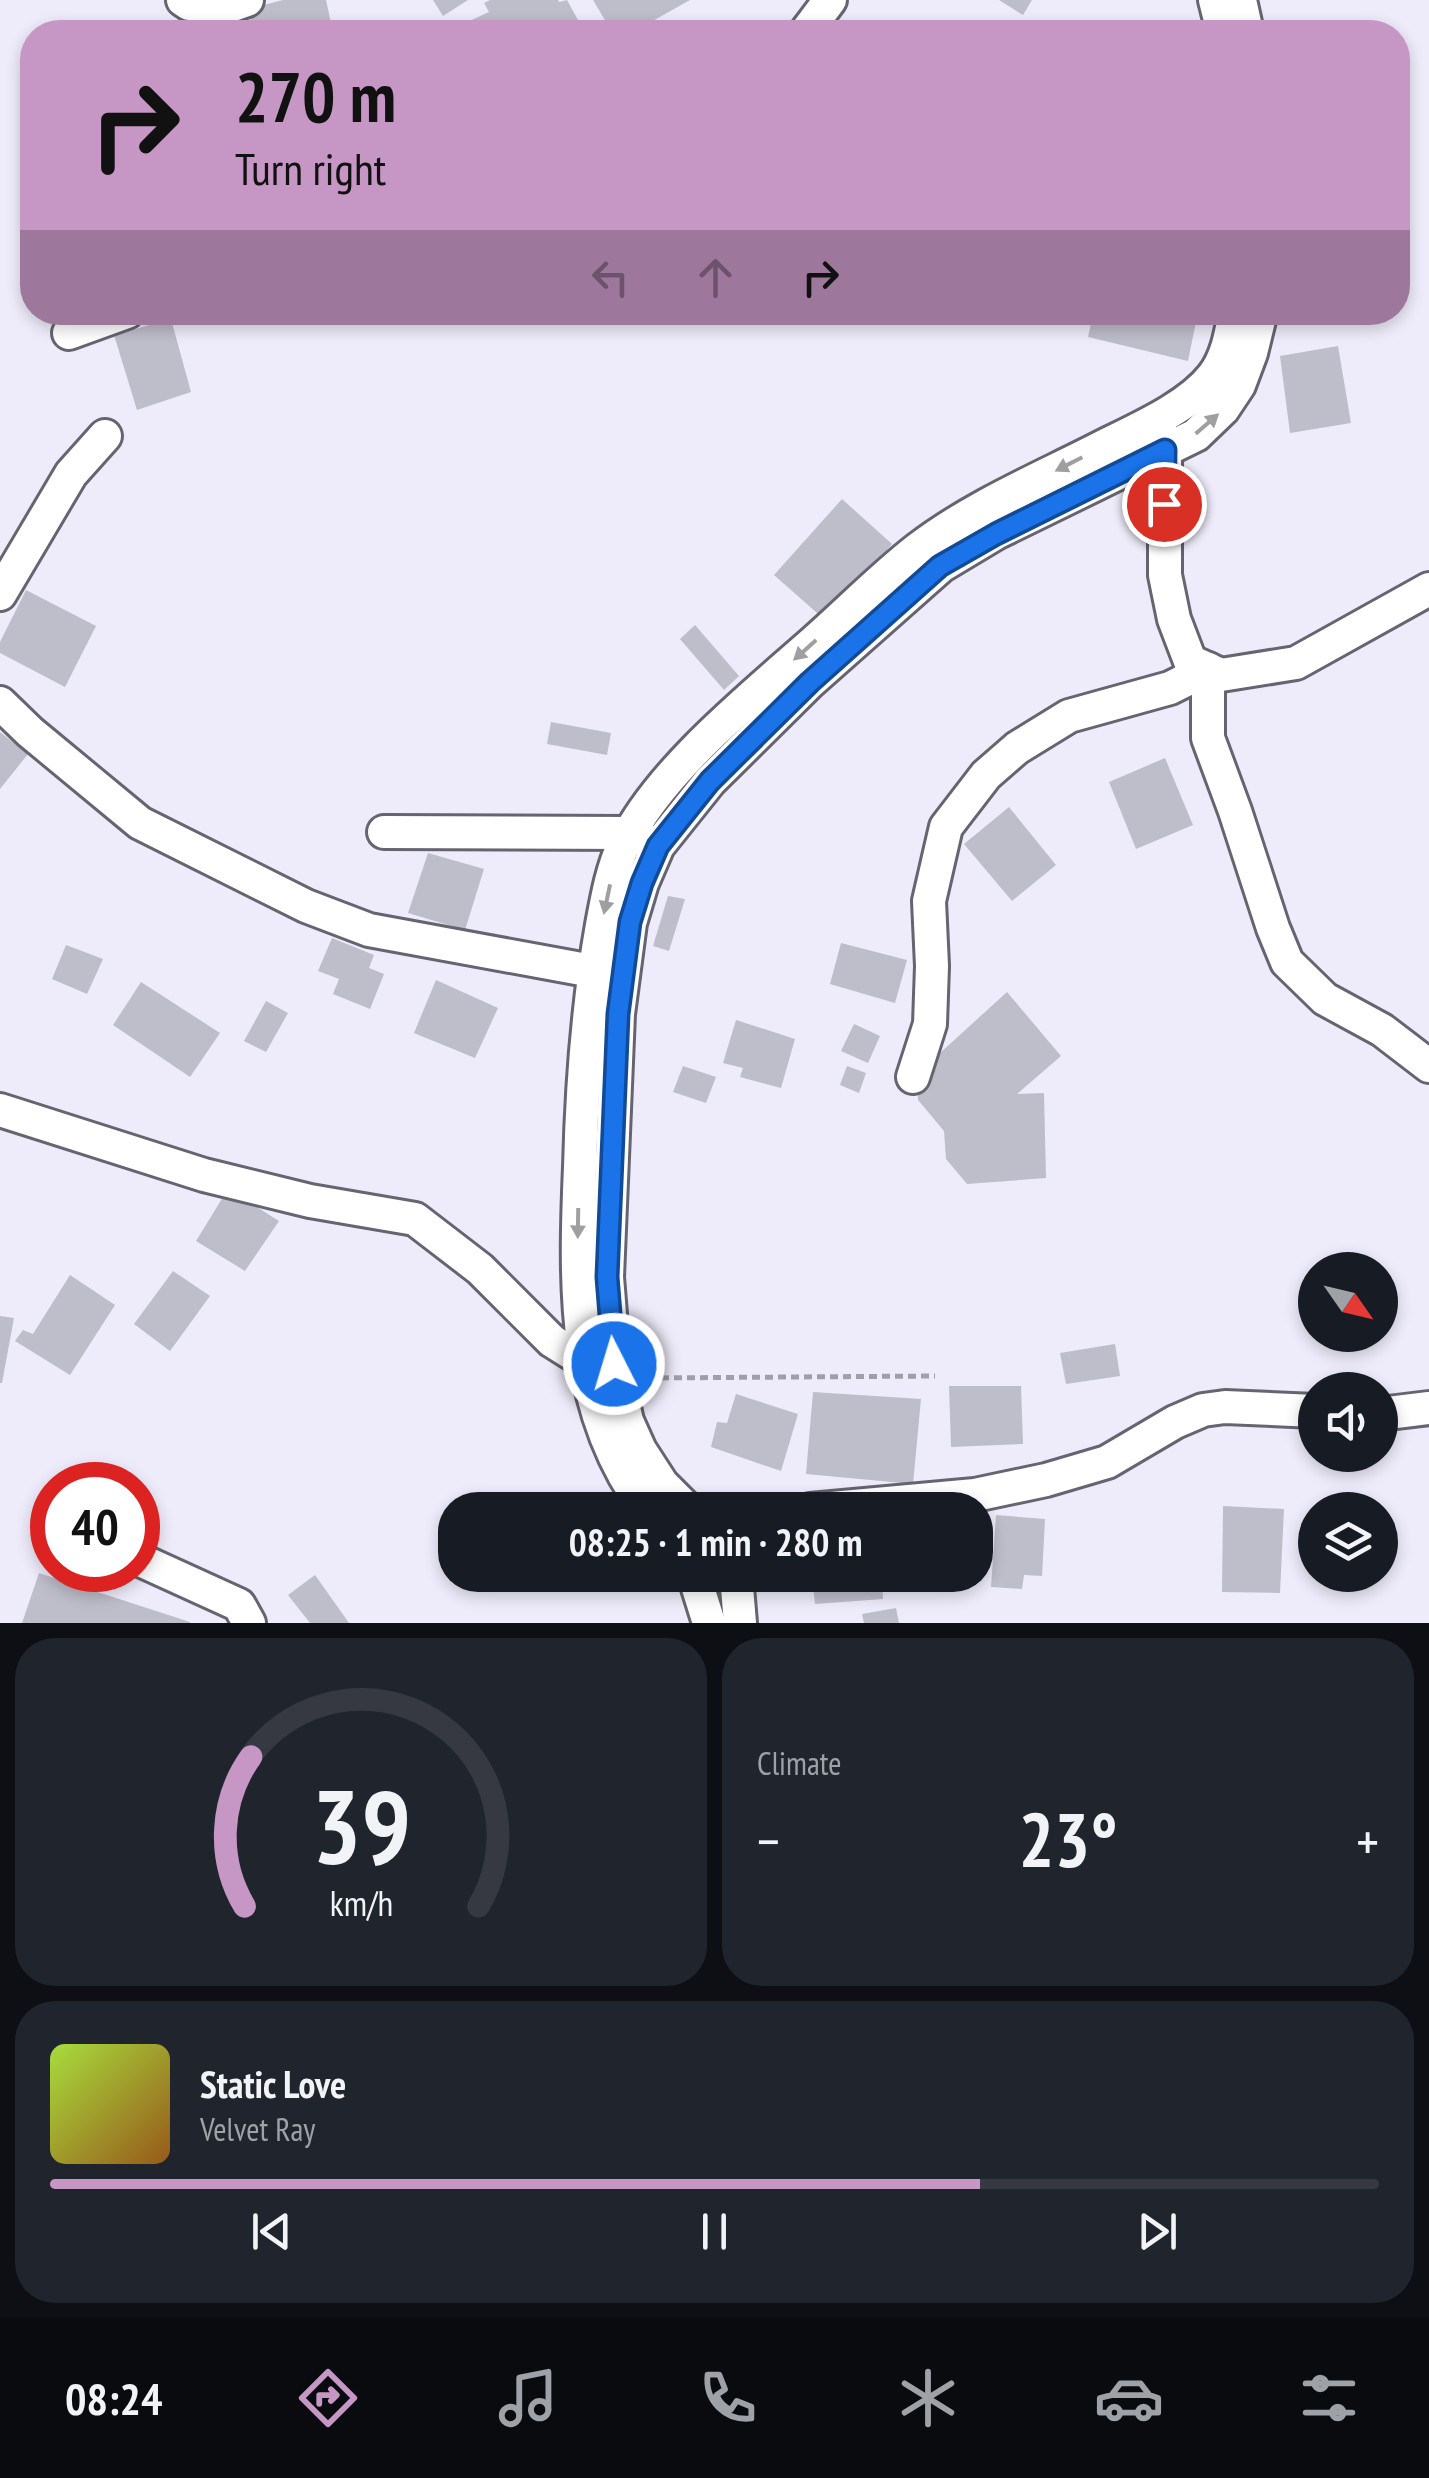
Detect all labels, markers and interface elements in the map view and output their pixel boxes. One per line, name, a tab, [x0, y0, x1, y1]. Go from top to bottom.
text: 270 m	[235, 51, 396, 141]
icon: right	[70, 60, 200, 190]
text: Turn right	[235, 139, 386, 197]
icon: left	[583, 250, 638, 305]
icon: ahead	[688, 250, 743, 305]
icon: right	[793, 250, 848, 305]
one-way arrow	[1194, 414, 1219, 436]
one-way arrow	[1054, 455, 1083, 472]
pin	[1122, 462, 1207, 547]
icon: arrive	[1137, 477, 1192, 532]
one-way arrow	[793, 638, 818, 660]
one-way arrow	[599, 884, 615, 915]
one-way arrow	[570, 1207, 586, 1239]
north arrow	[1298, 1252, 1398, 1352]
map controls	[1298, 1252, 1398, 1592]
position arrow	[562, 1312, 666, 1416]
button: sound	[1298, 1372, 1398, 1472]
speed limit sign: 40	[30, 1462, 160, 1592]
button: layers	[1298, 1492, 1398, 1592]
text: 08:25 · 1 min · 280 m	[569, 1517, 862, 1566]
text: Climate	[757, 1742, 841, 1784]
text: 39	[311, 1758, 411, 1893]
text: 23°	[1018, 1791, 1118, 1888]
text: −	[757, 1805, 780, 1876]
text: +	[1356, 1805, 1379, 1876]
text: km/h	[329, 1880, 393, 1926]
text: Static Love	[200, 2059, 346, 2108]
text: Velvet Ray	[200, 2108, 315, 2150]
icon: previous	[244, 2204, 299, 2259]
icon: pause	[687, 2204, 742, 2259]
icon: next	[1130, 2204, 1185, 2259]
icon: directions	[293, 2363, 363, 2433]
icon: music	[493, 2363, 563, 2433]
icon: phone	[693, 2363, 763, 2433]
icon: climate	[893, 2363, 963, 2433]
icon: car	[1094, 2363, 1164, 2433]
icon: filters	[1294, 2363, 1364, 2433]
text: 08:24	[65, 2369, 162, 2427]

